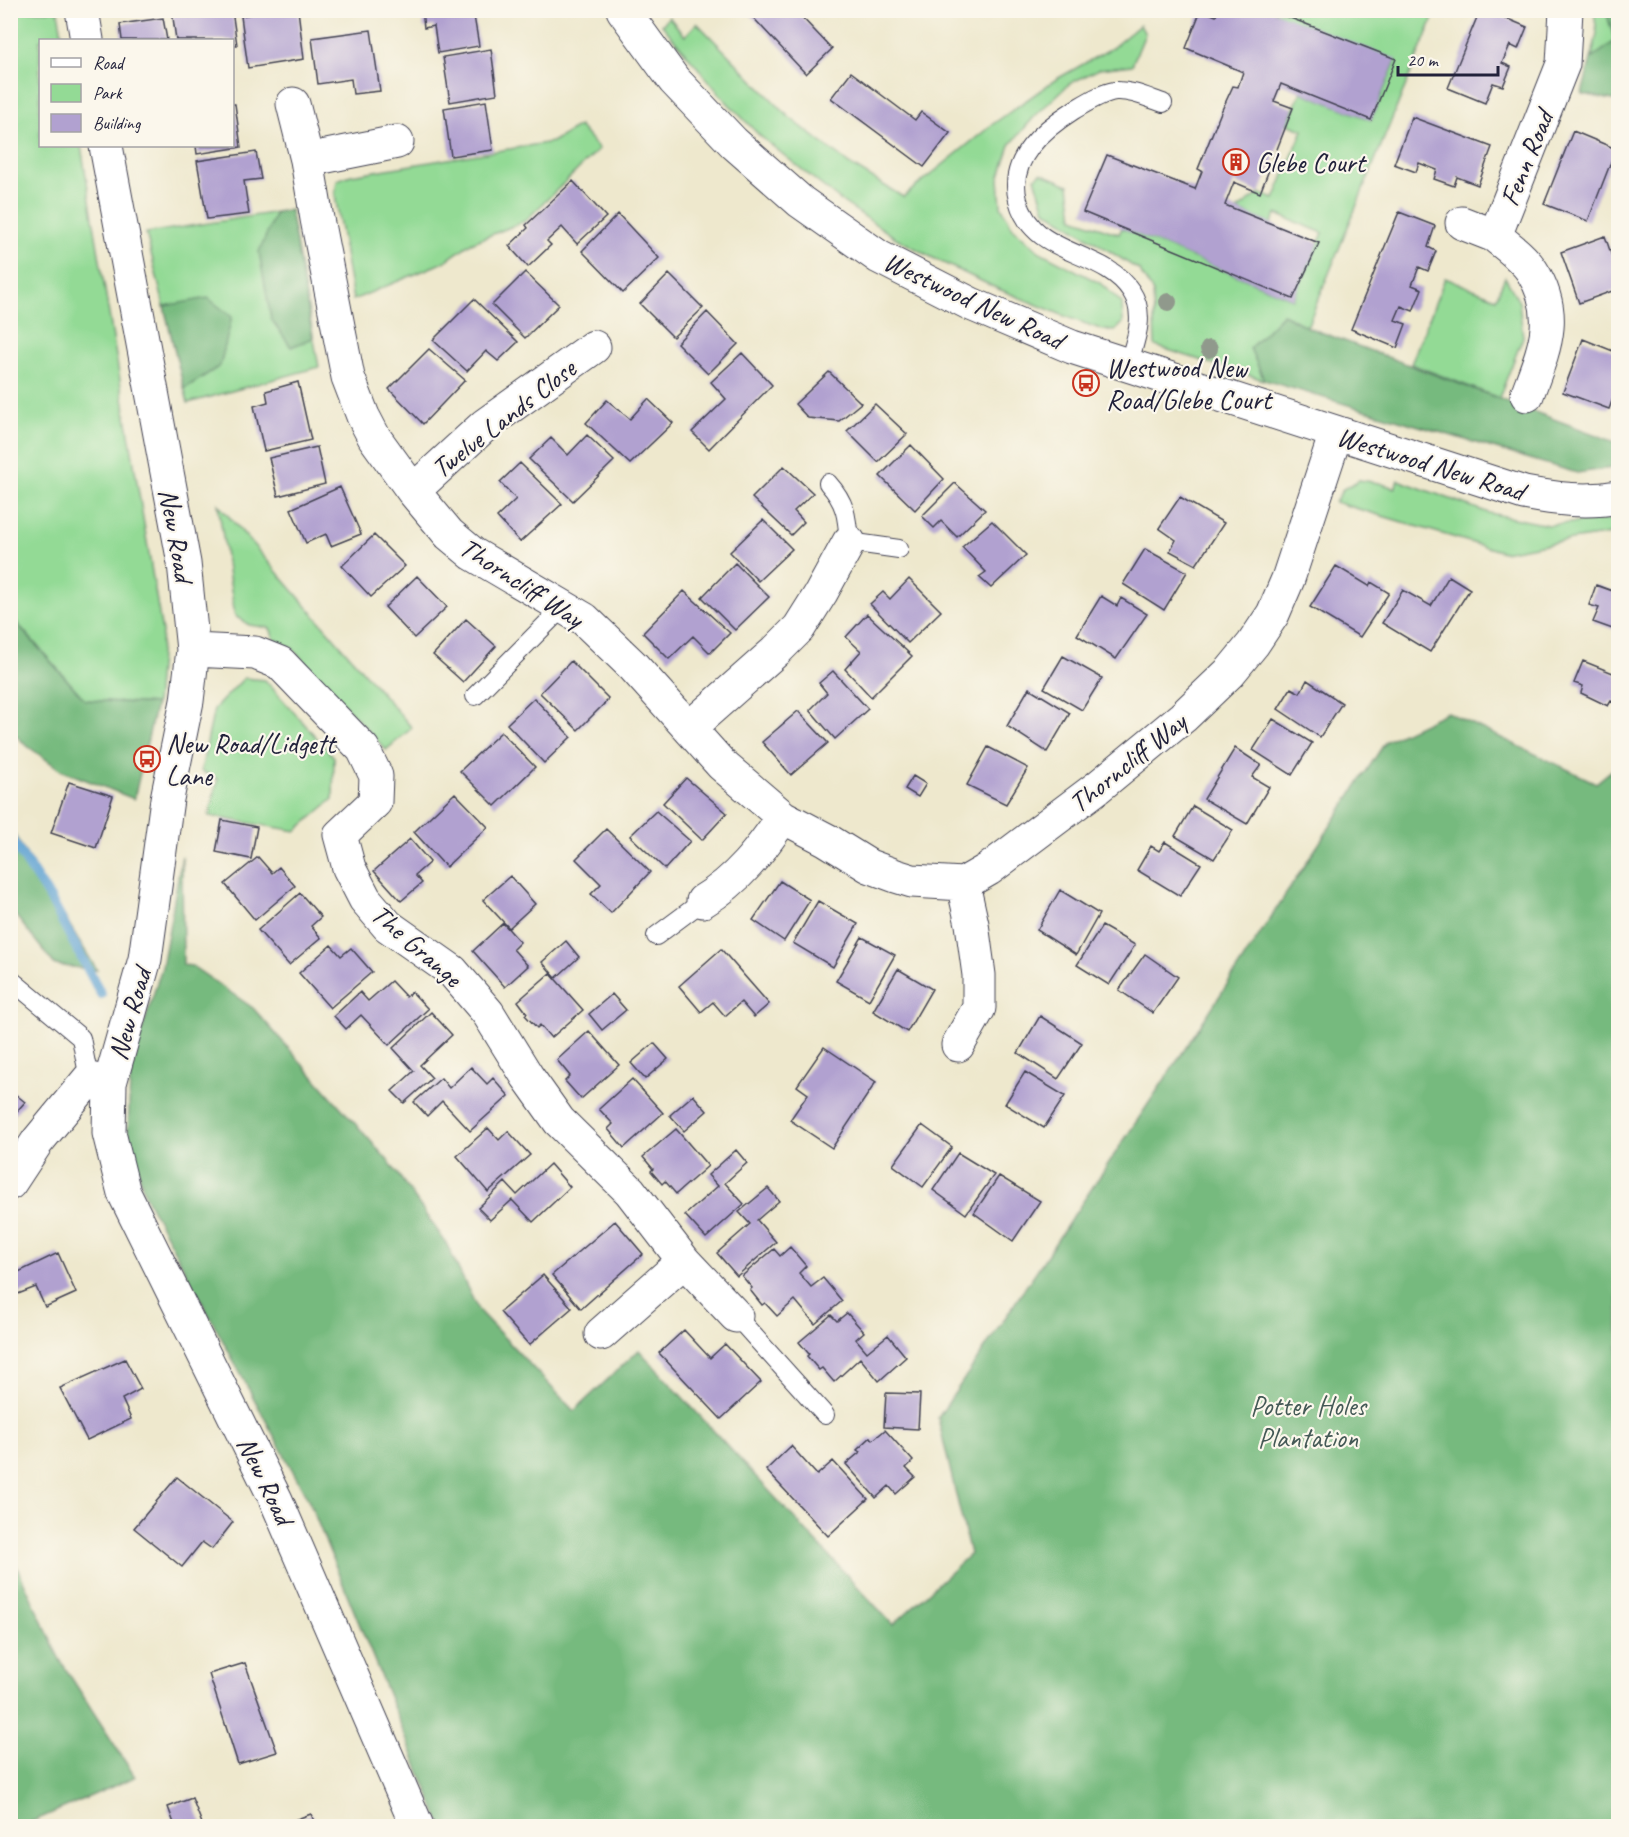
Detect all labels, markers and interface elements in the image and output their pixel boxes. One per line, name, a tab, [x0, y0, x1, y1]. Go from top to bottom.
legend	[39, 39, 234, 147]
scale bar	[1398, 39, 1498, 77]
text: 20 m	[1407, 49, 1440, 71]
text: Road	[93, 52, 126, 74]
text: Park	[93, 82, 123, 104]
street label: Fenn Road	[1492, 102, 1563, 211]
text: Building	[93, 112, 142, 134]
place label: Glebe Court	[1256, 145, 1368, 180]
building icon: Glebe Court	[1221, 147, 1251, 177]
street label: Westwood New Road	[878, 244, 1073, 359]
street label: Twelve Lands Close	[424, 350, 584, 486]
place label: Westwood New Road/Glebe Court	[1106, 350, 1274, 417]
bus stop icon: Westwood New Road/Glebe Court	[1071, 368, 1101, 398]
street label: Westwood New Road	[1333, 418, 1533, 510]
street label: New Road	[151, 486, 203, 588]
street label: Thorncliff Way	[453, 529, 592, 637]
street label: Thorncliff Way	[1062, 703, 1195, 820]
place label: New Road/Lidgett Lane	[166, 726, 338, 793]
bus stop icon: New Road/Lidgett Lane	[132, 744, 162, 774]
street label: The Grange	[364, 896, 471, 996]
street label: New Road	[100, 960, 160, 1064]
park label: Potter Holes Plantation	[1250, 1388, 1368, 1455]
street label: New Road	[229, 1430, 304, 1534]

